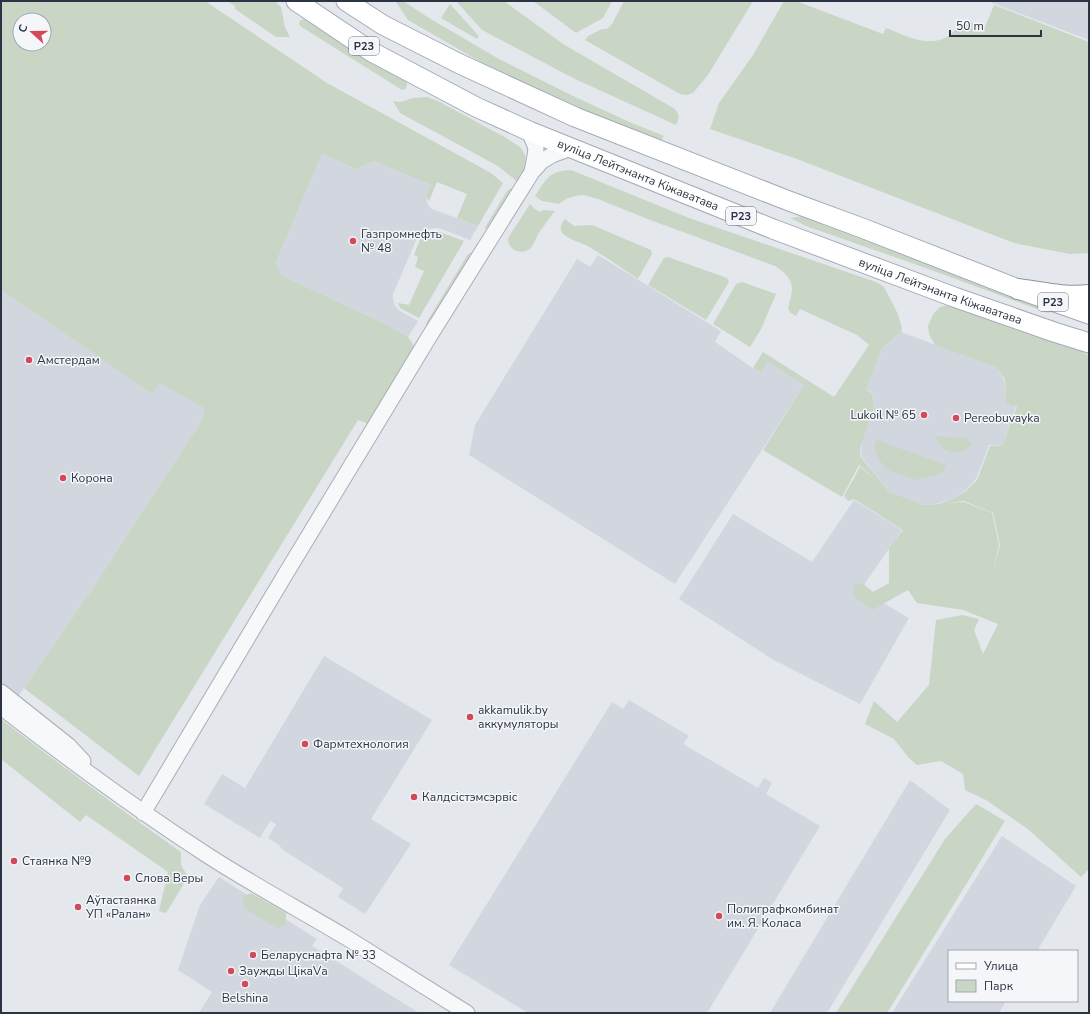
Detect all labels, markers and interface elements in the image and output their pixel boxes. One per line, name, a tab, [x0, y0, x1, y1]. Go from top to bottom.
north arrow	[12, 12, 52, 52]
scale bar	[950, 12, 1041, 38]
text: 50 m	[956, 18, 984, 34]
text: С	[15, 22, 32, 35]
road number: Р23	[349, 37, 379, 55]
street label: вуліца Лейтэнанта Кіжаватава	[555, 135, 721, 214]
road number: Р23	[726, 207, 756, 225]
place label: Газпромнефть № 48	[361, 226, 442, 256]
marker: Газпромнефть № 48	[348, 236, 358, 246]
street label: вуліца Лейтэнанта Кіжаватава	[857, 254, 1024, 328]
road number: Р23	[1038, 293, 1068, 311]
place label: Амстердам	[37, 352, 100, 368]
marker: Амстердам	[24, 355, 34, 365]
place label: Lukoil № 65	[850, 407, 916, 423]
marker: Lukoil № 65	[919, 410, 929, 420]
place label: Pereobuvayka	[964, 410, 1040, 426]
marker: Pereobuvayka	[951, 413, 961, 423]
place label: Корона	[71, 470, 113, 486]
marker: Корона	[58, 473, 68, 483]
place label: akkamulik.by аккумуляторы	[478, 702, 559, 732]
marker: akkamulik.by аккумуляторы	[465, 712, 475, 722]
place label: Фармтехнология	[313, 736, 409, 752]
marker: Фармтехнология	[300, 739, 310, 749]
place label: Калдсістэмсэрвіс	[422, 789, 518, 805]
marker: Калдсістэмсэрвіс	[409, 792, 419, 802]
place label: Стаянка №9	[22, 853, 91, 869]
marker: Стаянка №9	[9, 856, 19, 866]
place label: Слова Веры	[135, 870, 203, 886]
marker: Слова Веры	[122, 873, 132, 883]
place label: Аўтастаянка УП «Ралан»	[85, 892, 156, 922]
place label: Полиграфкомбинат им. Я. Коласа	[727, 901, 839, 931]
marker: Аўтастаянка УП «Ралан»	[73, 902, 83, 912]
marker: Полиграфкомбинат им. Я. Коласа	[714, 911, 724, 921]
place label: Беларуснафта № 33	[261, 947, 376, 963]
marker: Беларуснафта № 33	[248, 950, 258, 960]
legend	[948, 950, 1078, 1002]
text: Улица	[983, 958, 1018, 974]
place label: Заужды ЦікаVа	[239, 963, 328, 979]
marker: Заужды ЦікаVа	[226, 966, 236, 976]
text: Парк	[984, 978, 1014, 994]
marker: Belshina	[240, 979, 250, 989]
place label: Belshina	[222, 990, 268, 1006]

